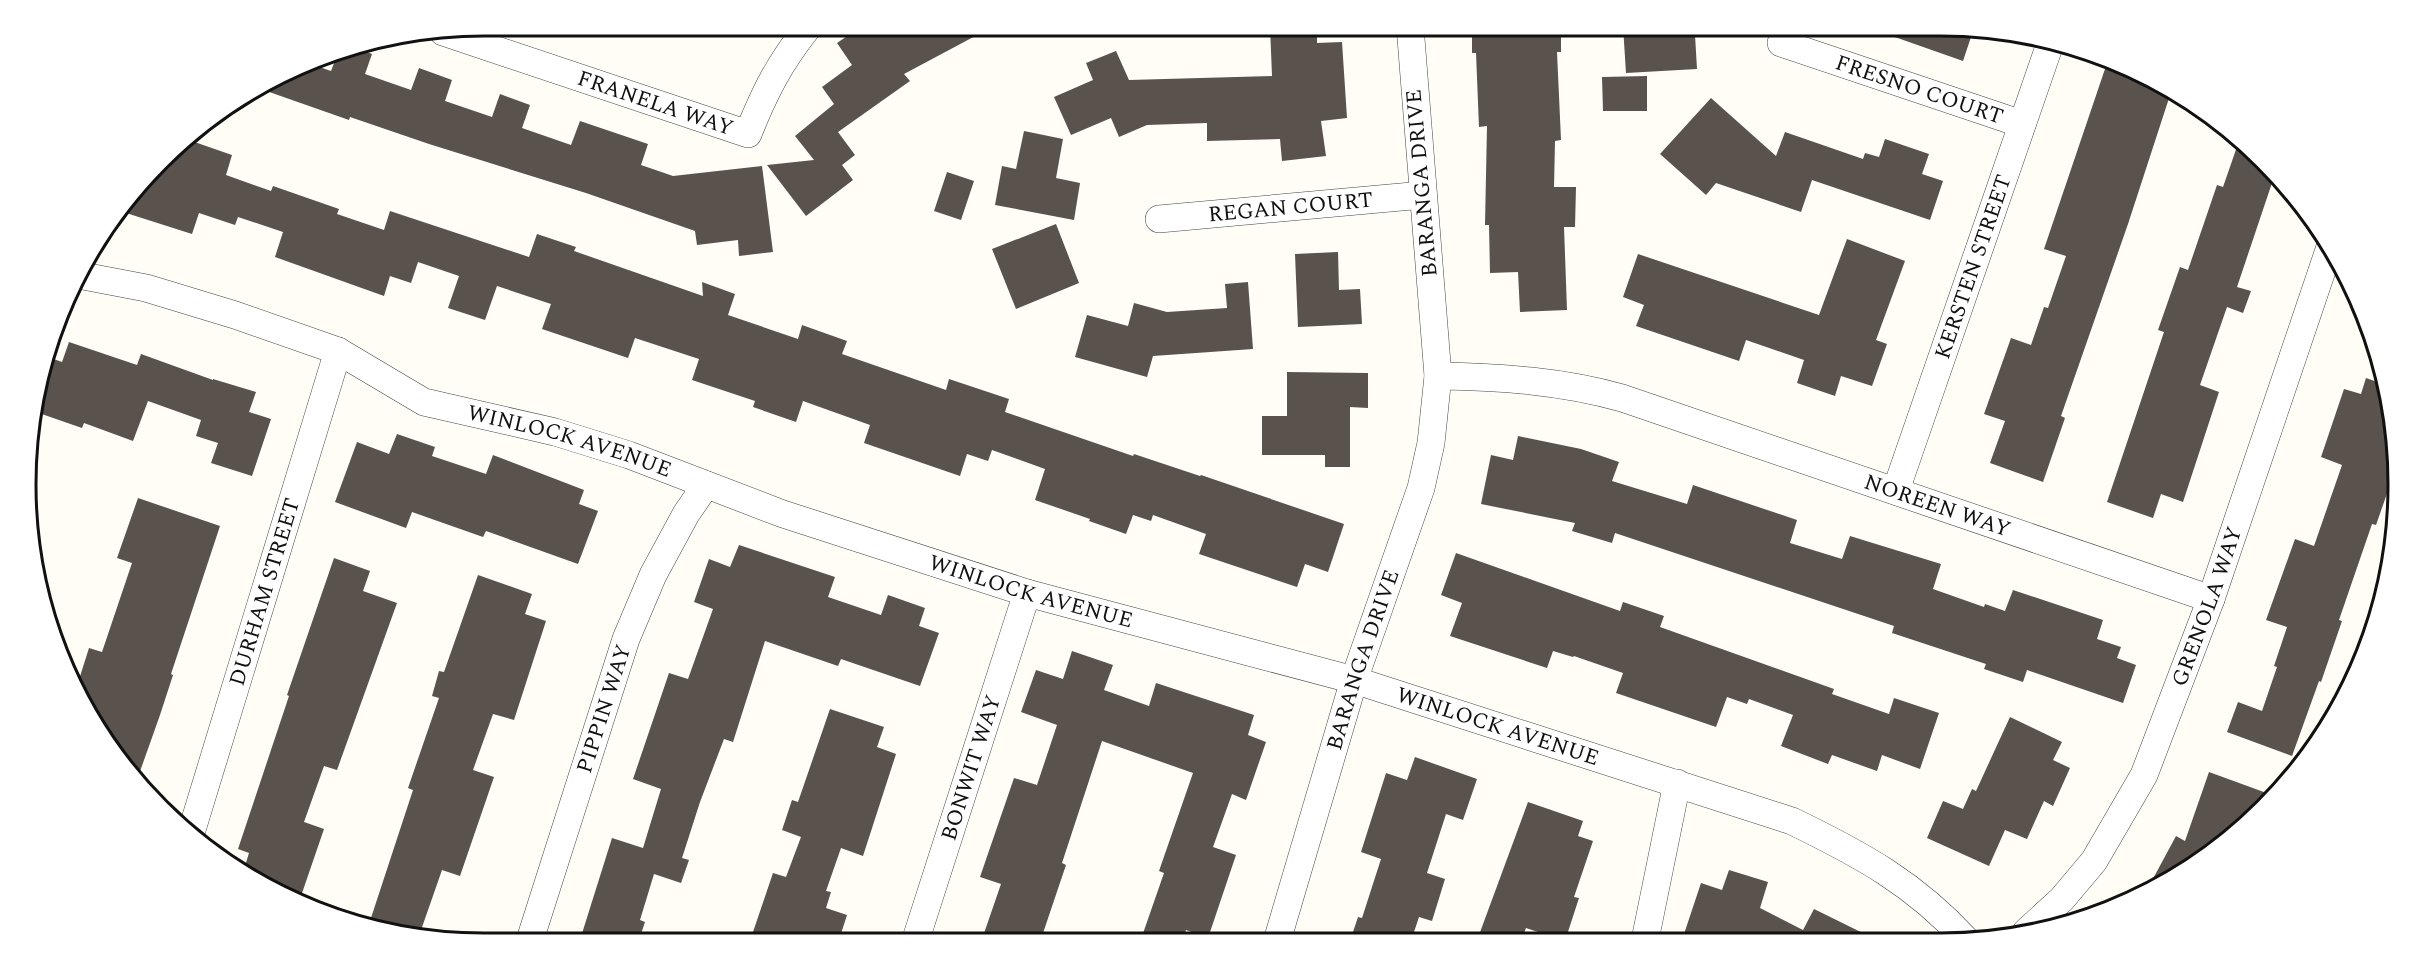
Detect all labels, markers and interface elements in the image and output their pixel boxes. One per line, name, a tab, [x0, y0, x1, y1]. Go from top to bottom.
street label: FRESNO COURT	[1831, 46, 2008, 133]
street label: FRANELA WAY	[573, 62, 738, 145]
street label: BARANGA DRIVE	[1397, 88, 1447, 278]
street label: KERSTEN STREET	[1926, 170, 2020, 364]
street label: REGAN COURT	[1207, 183, 1374, 231]
street label: WINLOCK AVENUE	[464, 396, 676, 486]
street label: NOREEN WAY	[1860, 465, 2015, 546]
street label: DURHAM STREET	[220, 494, 309, 690]
street label: GRENOLA WAY	[2163, 522, 2251, 691]
street label: WINLOCK AVENUE	[925, 546, 1137, 637]
street label: BARANGA DRIVE	[1318, 565, 1408, 754]
street label: PIPPIN WAY	[568, 640, 640, 777]
street label: WINLOCK AVENUE	[1392, 678, 1603, 774]
street label: BONWIT WAY	[932, 690, 1010, 845]

